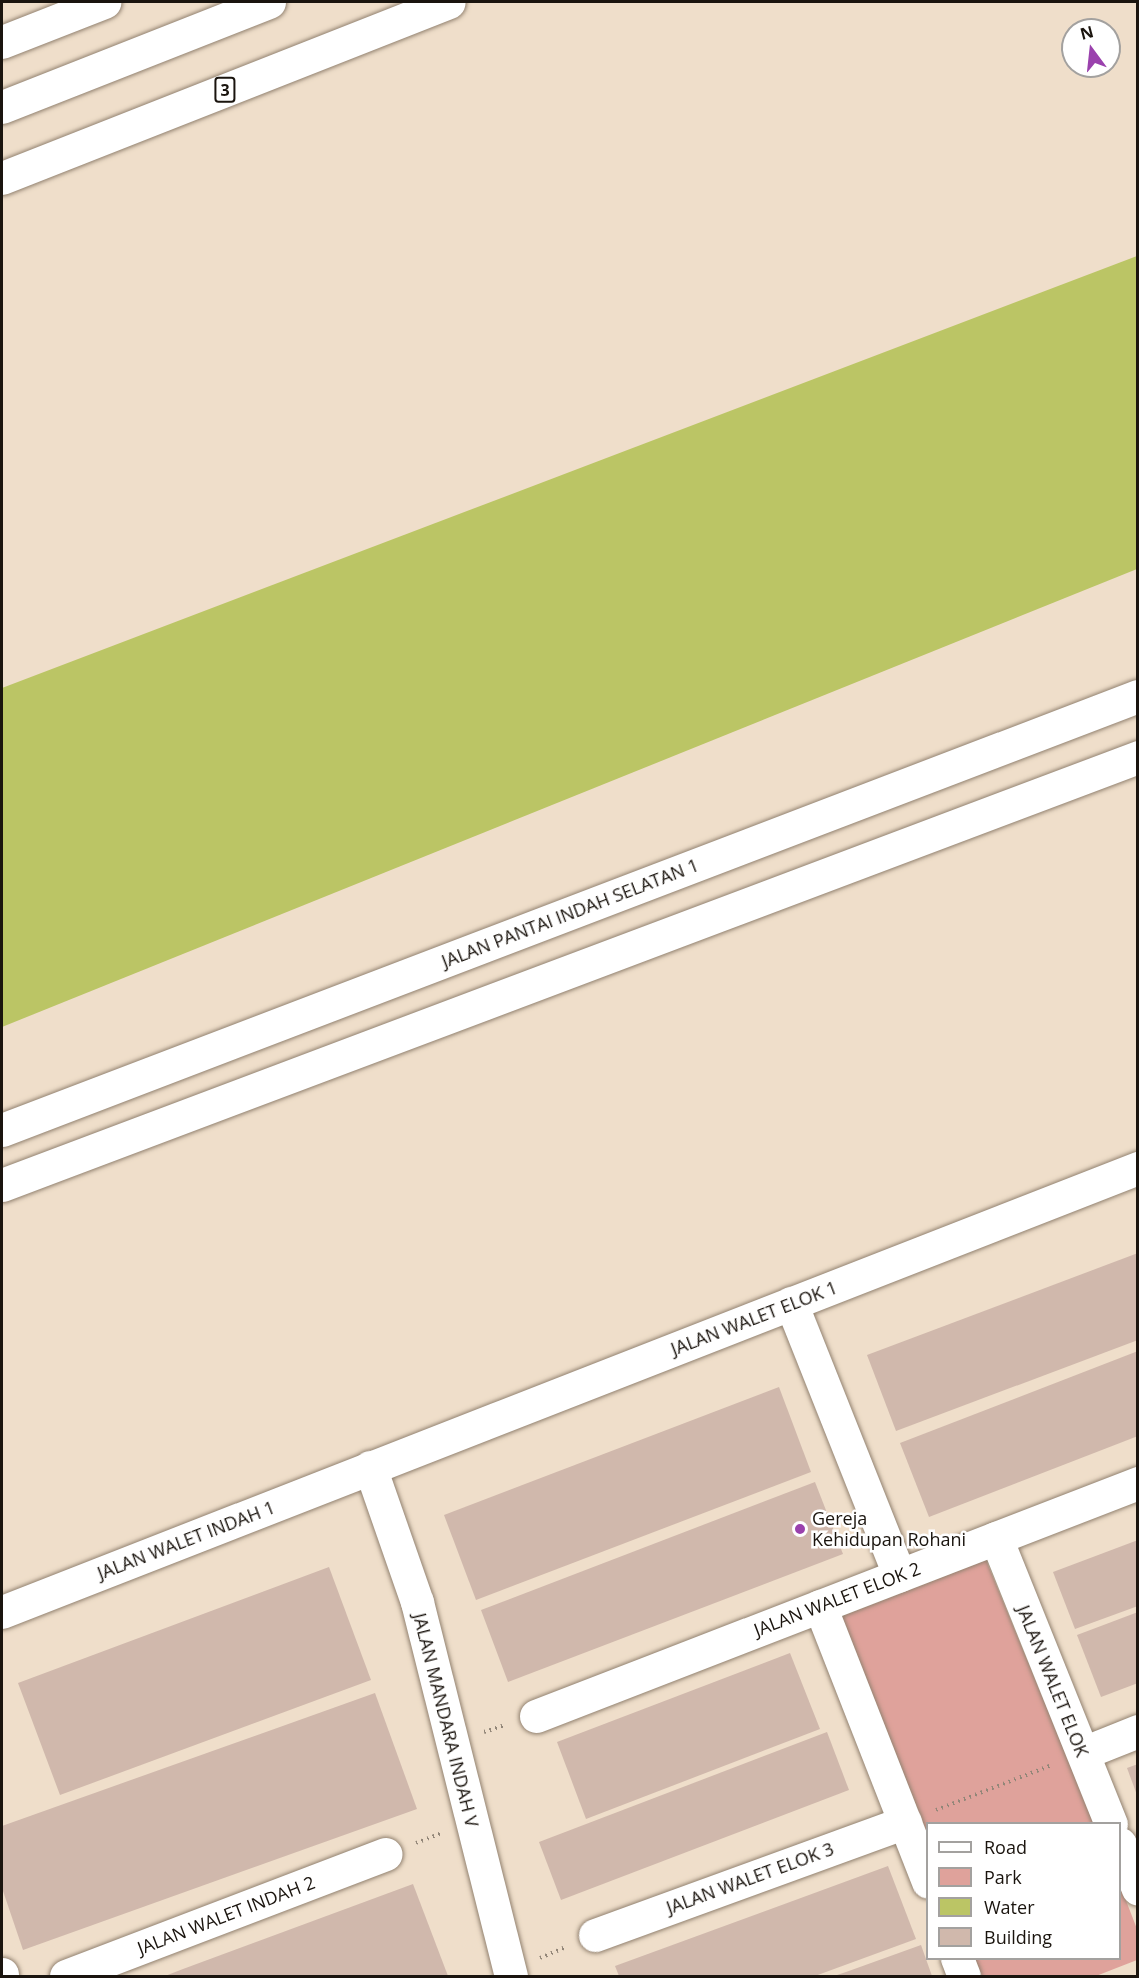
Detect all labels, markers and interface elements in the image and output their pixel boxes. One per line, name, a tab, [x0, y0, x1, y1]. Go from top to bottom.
north arrow	[1061, 18, 1121, 78]
text: N	[1078, 20, 1096, 45]
road number: 3	[213, 77, 237, 103]
street label: JALAN PANTAI INDAH SELATAN 1	[439, 854, 701, 972]
street label: JALAN WALET ELOK 1	[668, 1276, 840, 1360]
street label: JALAN WALET INDAH 1	[94, 1496, 278, 1584]
place label: Gereja Kehidupan Rohani	[812, 1508, 966, 1550]
marker: Gereja Kehidupan Rohani	[793, 1522, 807, 1536]
street label: JALAN WALET ELOK 2	[751, 1557, 923, 1641]
street label: JALAN WALET ELOK	[1013, 1602, 1093, 1760]
street label: JALAN MANDARA INDAH V	[409, 1611, 483, 1829]
legend	[926, 1822, 1121, 1960]
text: Road	[984, 1835, 1027, 1859]
street label: JALAN WALET ELOK 3	[663, 1838, 837, 1918]
text: Park	[984, 1865, 1022, 1889]
street label: JALAN WALET INDAH 2	[134, 1871, 318, 1959]
text: Water	[984, 1895, 1035, 1919]
text: Building	[984, 1925, 1052, 1949]

